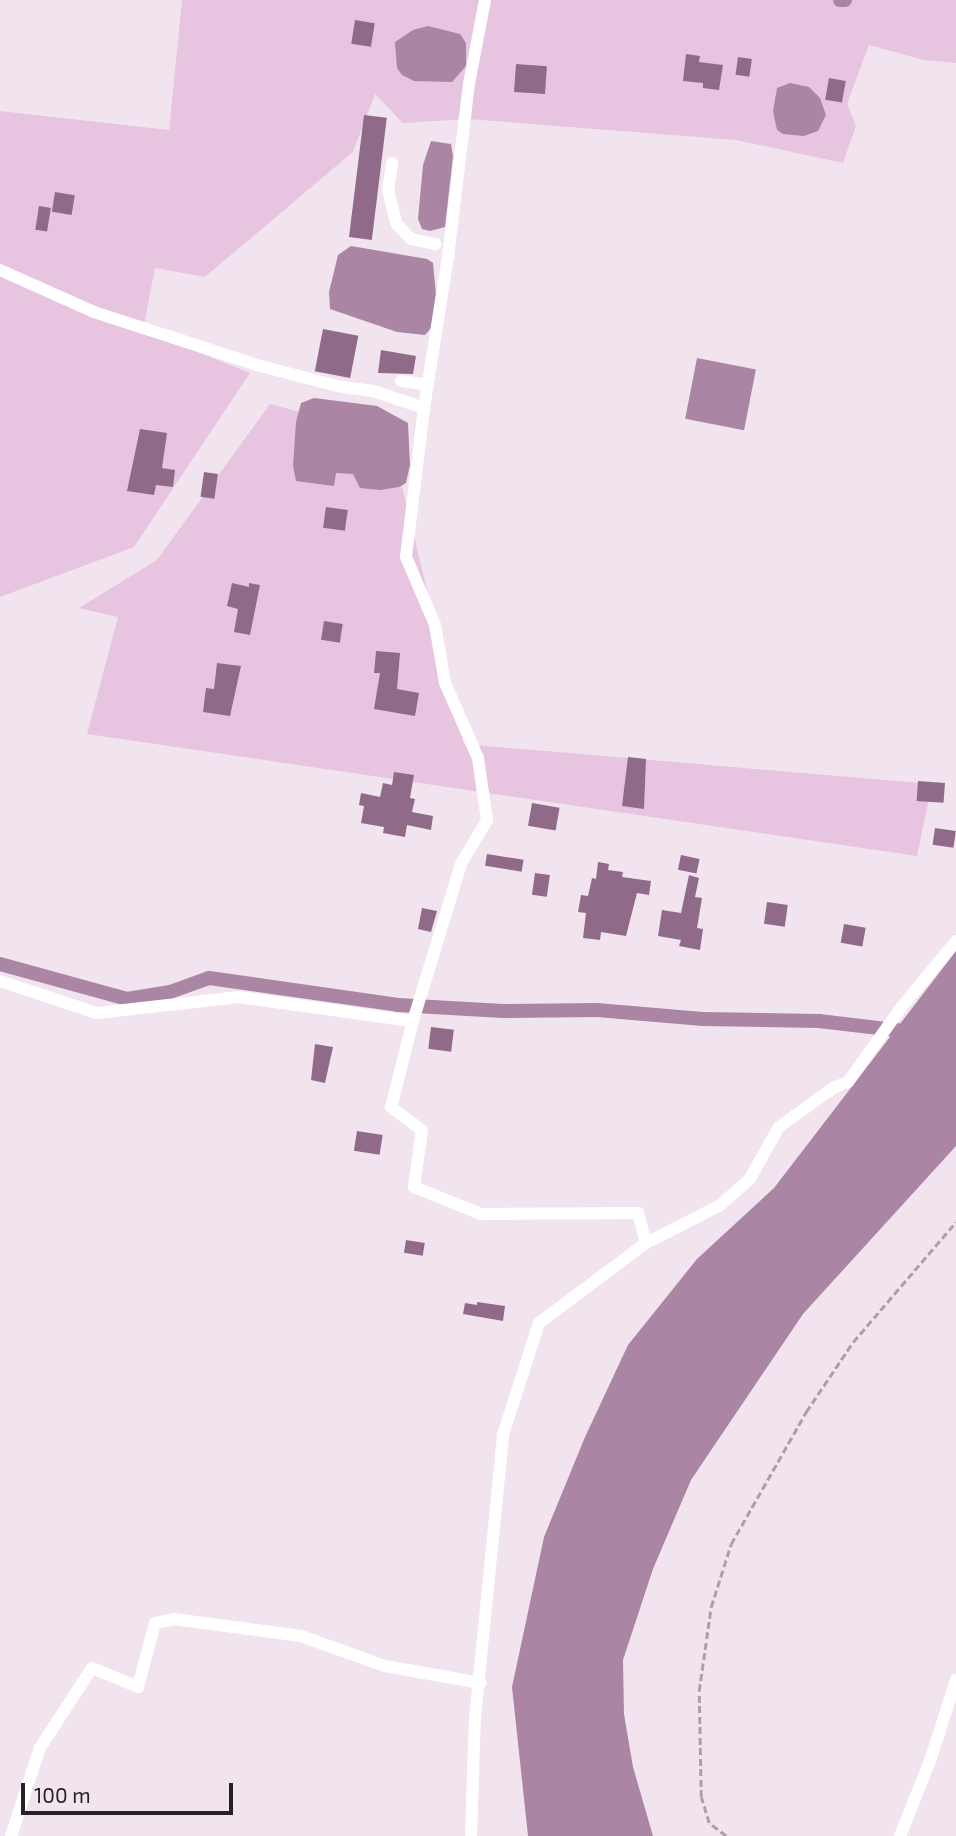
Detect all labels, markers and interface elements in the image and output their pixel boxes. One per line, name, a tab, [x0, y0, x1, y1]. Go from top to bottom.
scale bar	[24, 1770, 236, 1814]
text: 100 m	[34, 1782, 91, 1807]

